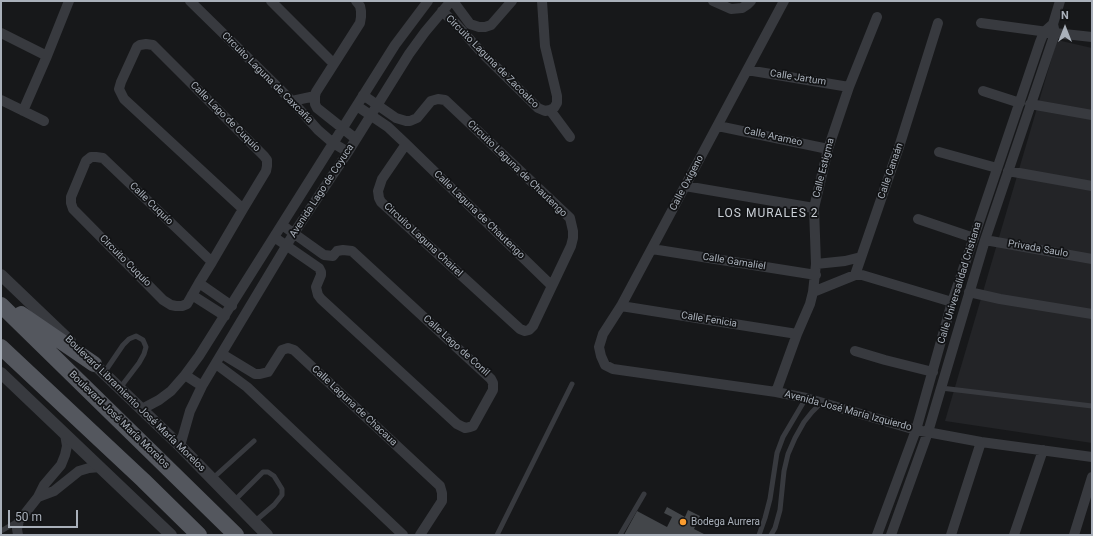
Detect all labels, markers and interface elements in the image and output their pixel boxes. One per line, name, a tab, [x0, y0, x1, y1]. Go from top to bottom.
north arrow	[1045, 8, 1085, 48]
text: N	[1061, 9, 1069, 22]
street label: Circuito Laguna de Zacoalco	[443, 13, 541, 111]
street label: Circuito Laguna de Caxcaña	[219, 30, 315, 126]
street label: Calle Jartum	[769, 68, 827, 88]
street label: Calle Lago de Cuquío	[188, 80, 262, 154]
street label: Circuito Laguna de Chautengo	[465, 118, 569, 220]
street label: Calle Arameo	[743, 125, 803, 149]
street label: Calle Estigma	[811, 137, 837, 199]
street label: Calle Canaán	[876, 141, 906, 201]
street label: Avenida Lago de Coyuca	[287, 142, 357, 240]
street label: Calle Oxígeno	[667, 153, 707, 213]
street label: Calle Laguna de Chautengo	[431, 168, 527, 262]
street label: Calle Cuquío	[127, 180, 175, 228]
street label: Circuito Laguna Chairel	[381, 200, 465, 280]
district label: LOS MURALES 2	[717, 207, 819, 221]
street label: Calle Universalidad Cristiana	[936, 221, 984, 345]
street label: Circuito Cuquío	[97, 233, 153, 289]
street label: Privada Saulo	[1007, 238, 1069, 260]
street label: Calle Gamaliel	[702, 251, 766, 273]
street label: Calle Fenicia	[680, 310, 738, 330]
street label: Calle Lago de Conil	[420, 313, 492, 379]
street label: Boulevard Libramiento José María Morelos	[62, 333, 208, 475]
street label: Calle Laguna de Chacaua	[309, 363, 399, 449]
street label: Boulevard José María Morelos	[66, 369, 172, 471]
street label: Avenida José María Izquierdo	[783, 388, 913, 434]
scale bar	[10, 502, 80, 528]
text: 50 m	[15, 510, 42, 524]
place label: Bodega Aurrera	[691, 516, 760, 528]
marker: Bodega Aurrera	[678, 517, 688, 527]

